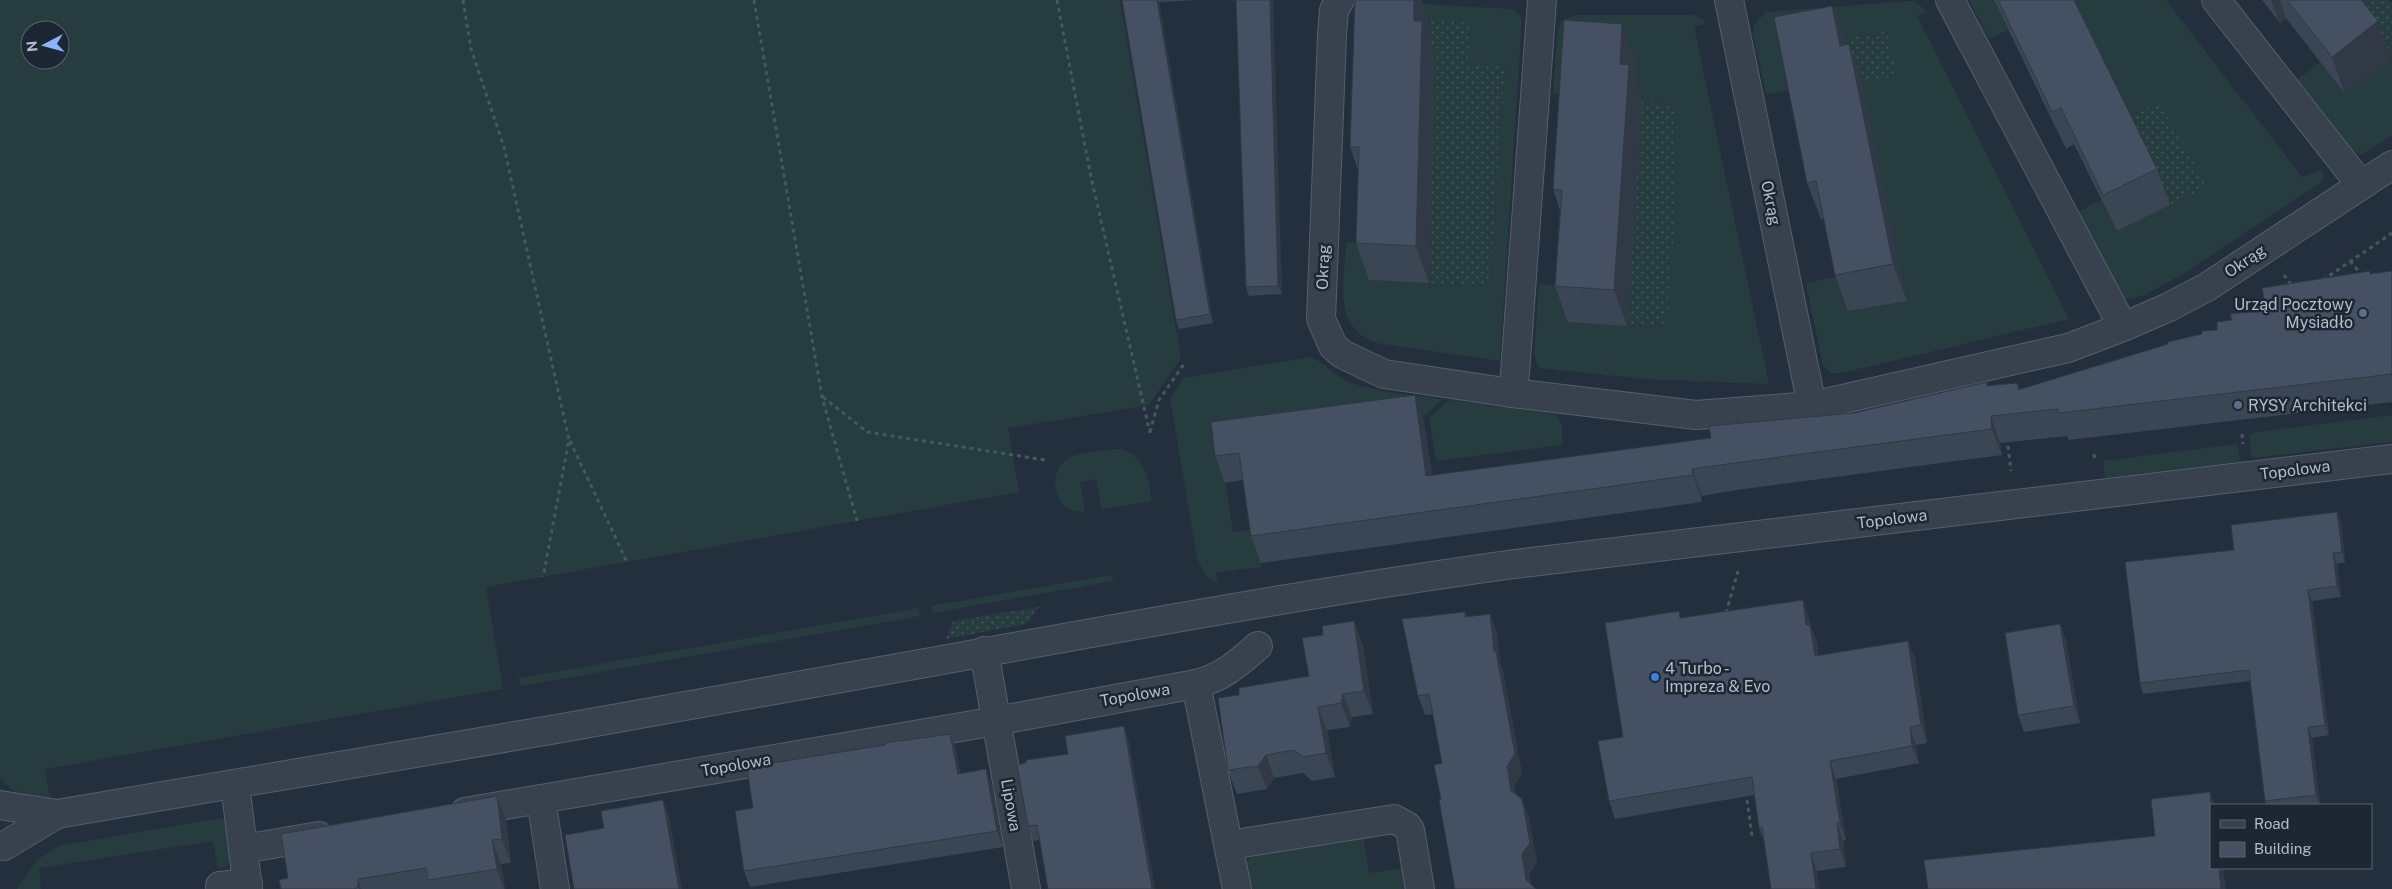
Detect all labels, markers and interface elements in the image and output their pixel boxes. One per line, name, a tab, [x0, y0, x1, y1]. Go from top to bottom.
north arrow	[20, 20, 70, 70]
text: N	[24, 40, 41, 53]
street label: Okrąg	[1757, 179, 1785, 227]
street label: Okrąg	[2221, 240, 2269, 282]
street label: Okrąg	[1313, 244, 1333, 290]
place label: Urząd Pocztowy Mysiadło	[2234, 295, 2353, 332]
marker: Urząd Pocztowy Mysiadło	[2357, 307, 2369, 319]
place label: RYSY Architekci	[2248, 396, 2367, 415]
marker: RYSY Architekci	[2232, 399, 2244, 411]
street label: Topolowa	[2259, 456, 2331, 484]
street label: Topolowa	[1856, 505, 1928, 533]
place label: 4 Turbo - Impreza & Evo	[1665, 659, 1770, 696]
marker: 4 Turbo - Impreza & Evo	[1649, 671, 1661, 683]
street label: Topolowa	[1099, 680, 1171, 710]
street label: Topolowa	[700, 750, 772, 780]
street label: Lipowa	[997, 777, 1025, 833]
legend	[2210, 804, 2372, 869]
text: Road	[2254, 815, 2290, 832]
text: Building	[2254, 840, 2312, 857]

